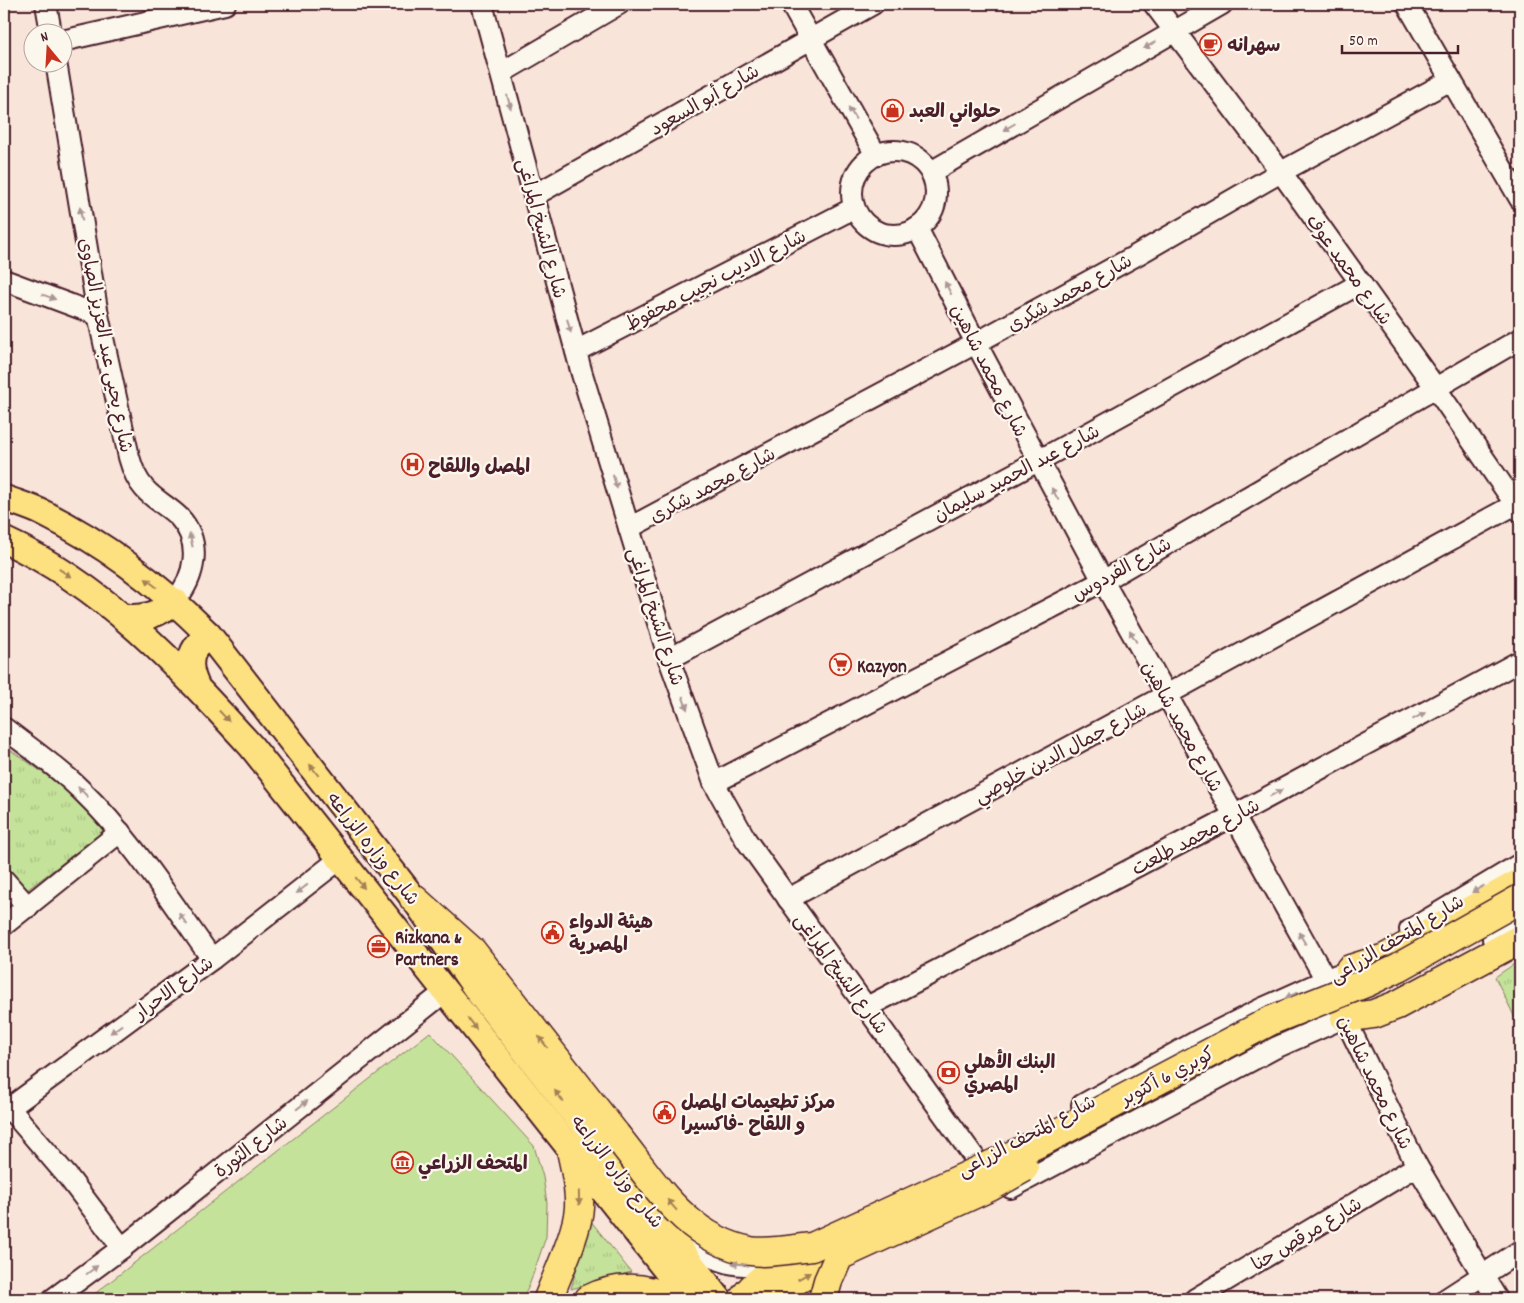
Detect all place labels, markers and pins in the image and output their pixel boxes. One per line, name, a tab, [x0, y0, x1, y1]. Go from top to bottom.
cafe icon: سهرانه	[1199, 32, 1223, 56]
place label: سهرانه	[1227, 34, 1281, 61]
shop icon: حلواني العبد	[881, 98, 905, 122]
place label: حلواني العبد	[909, 100, 1001, 127]
hospital icon: المصل واللقاح	[400, 453, 424, 477]
place label: المصل واللقاح	[428, 455, 530, 482]
supermarket icon: Kazyon	[829, 653, 853, 677]
place label: Kazyon	[857, 655, 907, 682]
place label: هيئة الدواء المصرية	[569, 911, 653, 960]
public building icon: هيئة الدواء المصرية	[541, 920, 565, 944]
place label: Rizkana & Partners	[395, 926, 462, 975]
office icon: Rizkana & Partners	[367, 935, 391, 959]
place label: البنك الأهلي المصري	[964, 1049, 1055, 1100]
bank icon: البنك الأهلي المصري	[936, 1060, 960, 1084]
place label: مركز تطعيمات المصل و اللقاح -فاكسيرا	[681, 1091, 835, 1140]
public building icon: مركز تطعيمات المصل و اللقاح -فاكسيرا	[653, 1100, 677, 1124]
museum icon: المتحف الزراعي	[390, 1150, 414, 1174]
place label: المتحف الزراعي	[418, 1152, 528, 1179]

